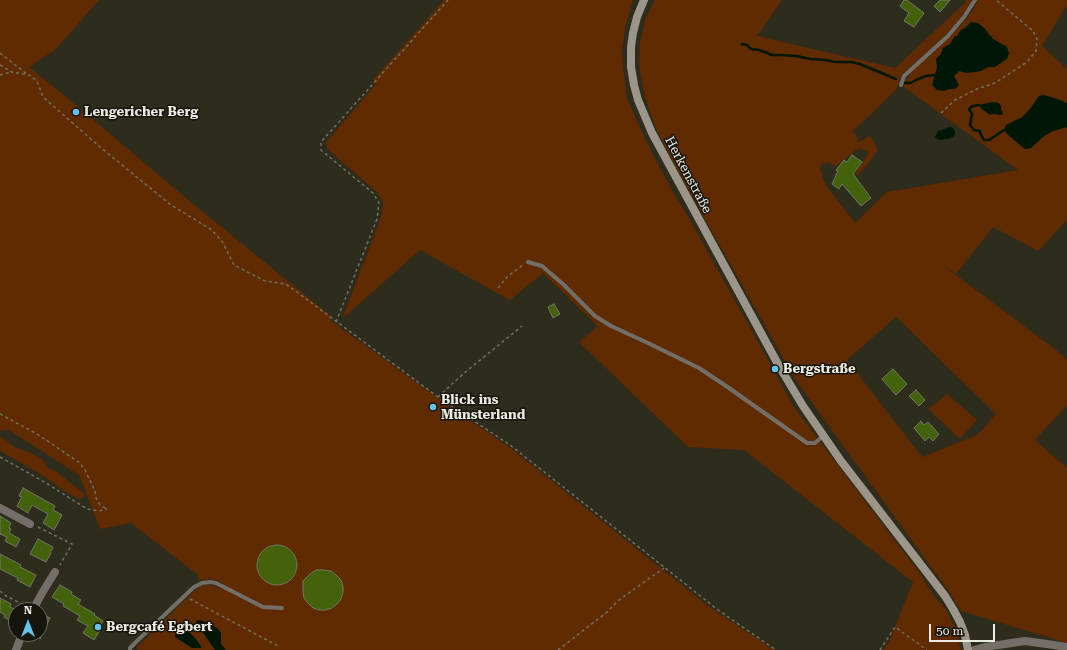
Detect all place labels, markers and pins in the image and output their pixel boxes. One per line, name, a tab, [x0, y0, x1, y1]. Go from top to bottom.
place label: Lengericher Berg	[84, 104, 198, 120]
marker: Lengericher Berg	[71, 107, 81, 117]
place label: Bergstraße	[783, 361, 856, 377]
marker: Bergstraße	[770, 364, 780, 374]
place label: Blick ins Münsterland	[441, 392, 525, 423]
marker: Blick ins Münsterland	[428, 402, 438, 412]
place label: Bergcafé Egbert	[106, 619, 212, 635]
marker: Bergcafé Egbert	[93, 622, 103, 632]

